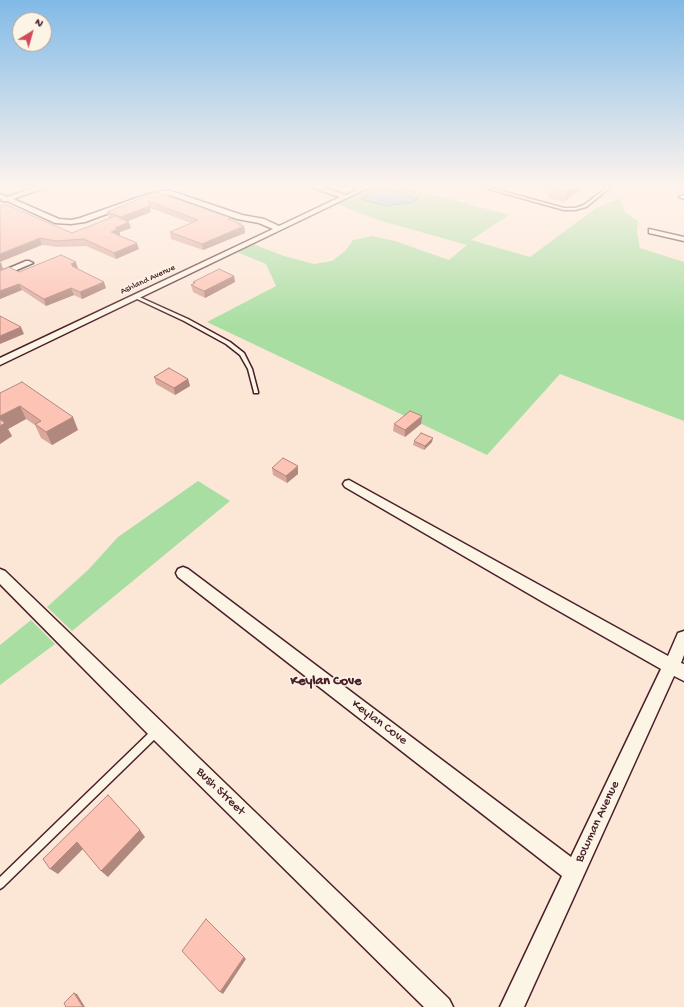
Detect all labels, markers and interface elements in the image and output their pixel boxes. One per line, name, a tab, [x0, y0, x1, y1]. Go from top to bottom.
north arrow	[12, 12, 52, 52]
text: N	[32, 16, 45, 30]
street label: Ashland Avenue	[119, 263, 177, 297]
district label: Keylan Cove	[291, 674, 361, 690]
street label: Keylan Cove	[348, 697, 410, 749]
street label: Bush Street	[192, 765, 248, 819]
street label: Bowman Avenue	[572, 779, 624, 865]

